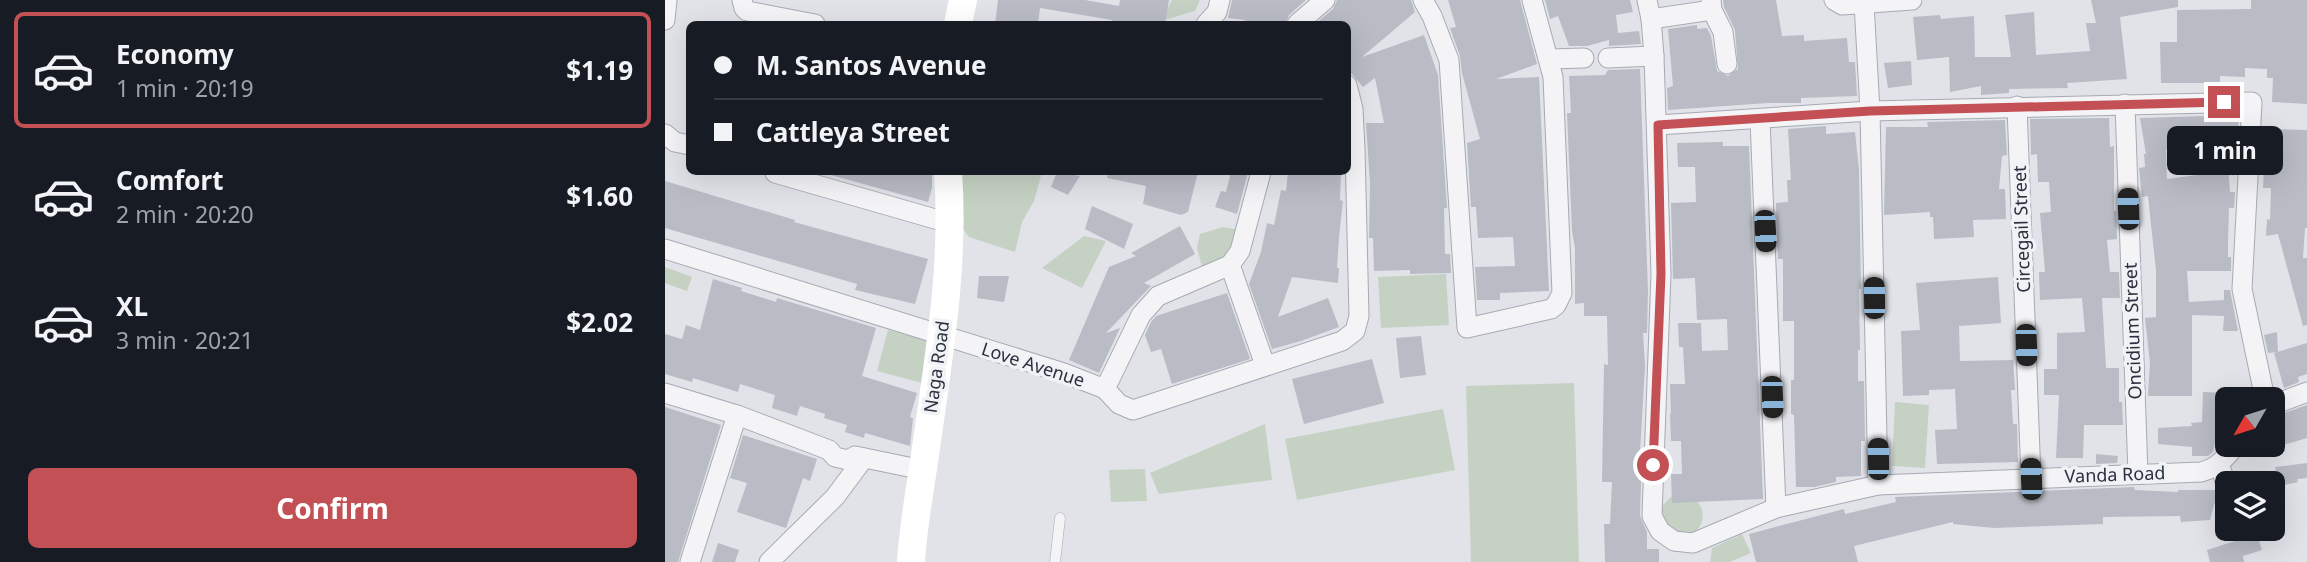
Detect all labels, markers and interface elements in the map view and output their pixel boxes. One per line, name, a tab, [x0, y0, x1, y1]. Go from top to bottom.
text: Economy	[116, 36, 234, 72]
icon: car	[32, 39, 95, 102]
text: M. Santos Avenue	[756, 47, 986, 83]
text: $1.19	[566, 52, 633, 88]
text: 1 min · 20:19	[116, 72, 254, 104]
route end	[2208, 86, 2240, 118]
text: Cattleya Street	[756, 114, 950, 150]
callout: 1 min	[2166, 126, 2282, 176]
text: 1 min	[2193, 134, 2257, 166]
text: Comfort	[116, 162, 224, 198]
icon: car	[32, 165, 95, 228]
street label: Circegail Street	[2007, 165, 2035, 293]
text: $1.60	[566, 178, 633, 214]
car	[2117, 188, 2140, 230]
text: 2 min · 20:20	[116, 198, 254, 230]
car	[1754, 209, 1777, 253]
street label: Oncidium Street	[2118, 262, 2146, 400]
car	[1864, 277, 1885, 319]
text: XL	[116, 288, 148, 324]
icon: car	[32, 291, 95, 354]
text: $2.02	[566, 304, 633, 340]
street label: Naga Road	[918, 319, 954, 415]
text: 3 min · 20:21	[116, 324, 254, 356]
car	[2015, 324, 2038, 366]
street label: Love Avenue	[979, 336, 1088, 392]
car	[1761, 376, 1784, 418]
north arrow	[2215, 387, 2285, 457]
map controls	[2215, 387, 2285, 541]
car	[1868, 438, 1889, 480]
route start	[1637, 449, 1669, 481]
car	[2020, 458, 2043, 500]
street label: Vanda Road	[2064, 460, 2166, 488]
button: Confirm	[28, 468, 637, 548]
button: layers	[2215, 471, 2285, 541]

